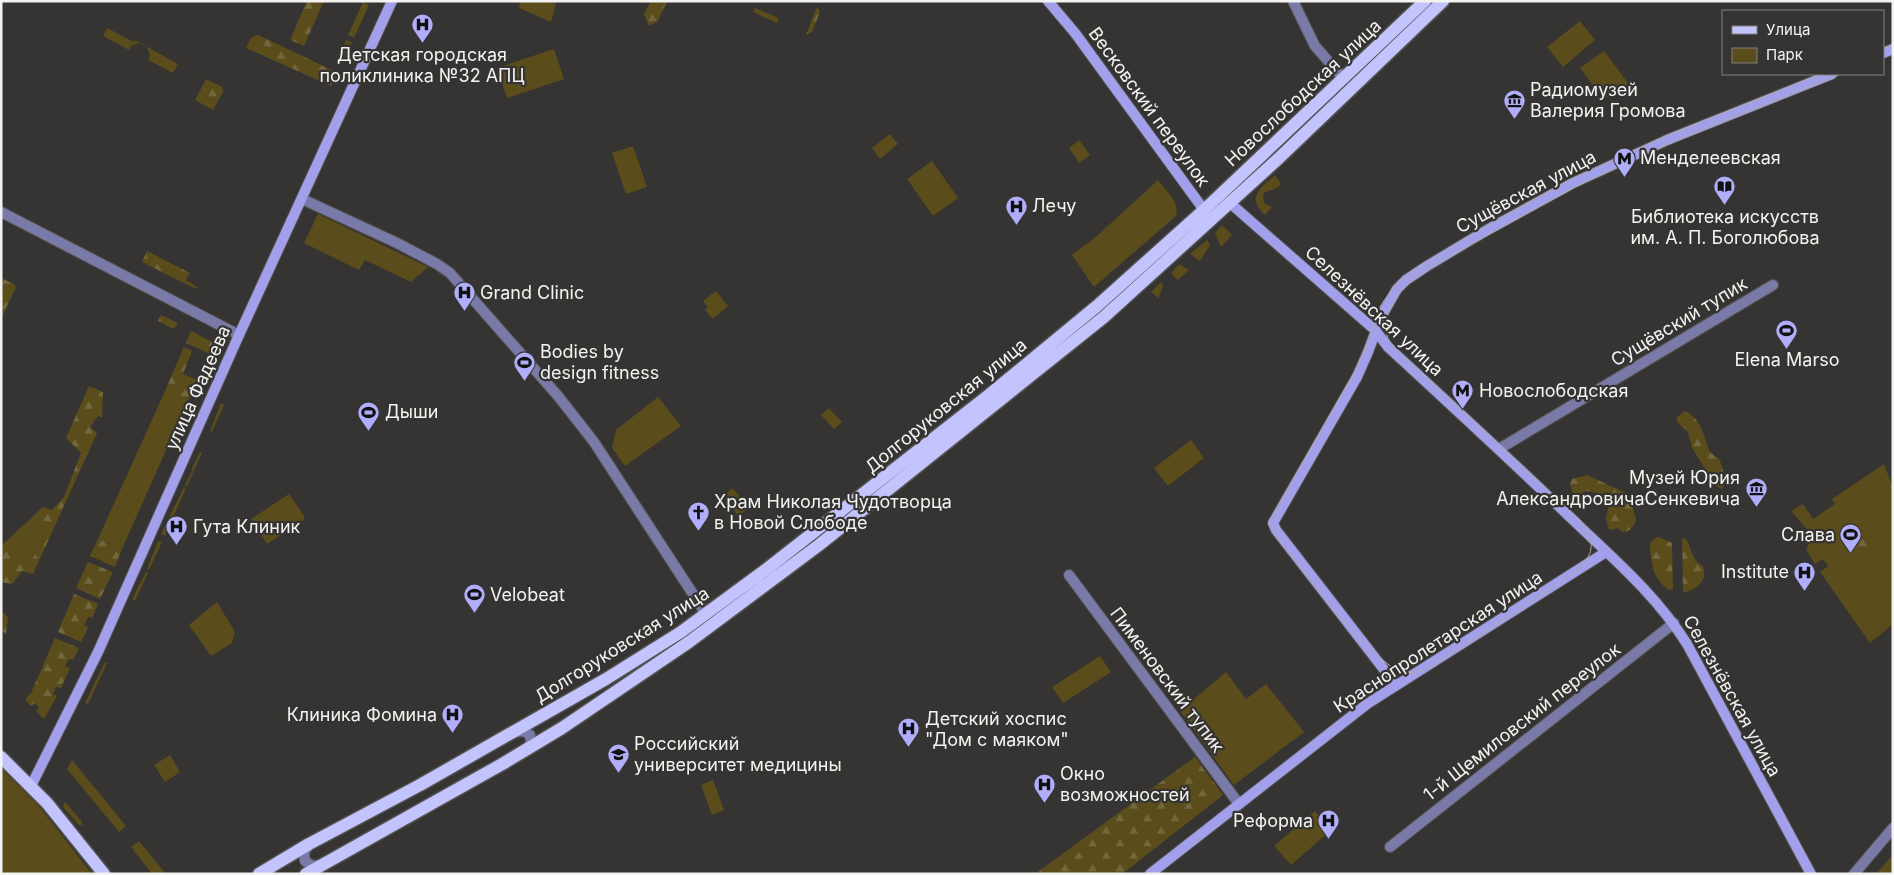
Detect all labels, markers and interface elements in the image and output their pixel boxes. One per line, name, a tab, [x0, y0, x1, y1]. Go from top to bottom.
legend	[1722, 10, 1884, 75]
hospital icon: Детская городская поликлиника №32 АПЦ	[410, 13, 434, 44]
street label: Новослободская улица	[1220, 15, 1385, 170]
text: Улица	[1766, 20, 1810, 39]
street label: Весковский переулок	[1085, 23, 1214, 191]
place label: Детская городская поликлиника №32 АПЦ	[320, 44, 524, 86]
text: Парк	[1766, 45, 1803, 64]
place label: Радиомузей Валерия Громова	[1530, 79, 1686, 121]
museum icon: Радиомузей Валерия Громова	[1502, 88, 1526, 119]
street label: Сущёвская улица	[1452, 146, 1599, 237]
metro station icon: Менделеевская	[1612, 146, 1636, 177]
place label: Менделеевская	[1640, 147, 1781, 168]
library icon: Библиотека искусств им. А. П. Боголюбова	[1713, 175, 1737, 206]
hospital icon: Лечу	[1004, 194, 1028, 225]
place label: Лечу	[1032, 195, 1076, 216]
place label: Библиотека искусств им. А. П. Боголюбова	[1630, 206, 1820, 248]
street label: Селезнёвская улица	[1301, 241, 1448, 380]
street label: Сущёвский тупик	[1607, 273, 1751, 370]
hospital icon: Grand Clinic	[452, 281, 476, 312]
place label: Grand Clinic	[480, 282, 584, 303]
sports icon: Elena Marso	[1775, 318, 1799, 349]
street label: улица Фадеева	[161, 322, 234, 453]
street label: Долгоруковская улица	[861, 334, 1031, 477]
place label: Bodies by design fitness	[540, 341, 659, 383]
place label: Elena Marso	[1735, 349, 1839, 370]
sports icon: Bodies by design fitness	[512, 350, 536, 381]
metro station icon: Новослободская	[1451, 379, 1475, 410]
place label: Новослободская	[1479, 380, 1628, 401]
sports icon: Дыши	[357, 400, 381, 431]
place label: Дыши	[385, 401, 438, 422]
place label: Музей Юрия АлександровичаСенкевича	[1496, 467, 1740, 509]
museum icon: Музей Юрия АлександровичаСенкевича	[1744, 476, 1768, 507]
place label: Храм Николая Чудотворца в Новой Слободе	[714, 491, 952, 533]
church icon: Храм Николая Чудотворца в Новой Слободе	[686, 500, 710, 531]
hospital icon: Гута Клиник	[165, 515, 189, 546]
place label: Гута Клиник	[193, 516, 301, 537]
sports icon: Слава	[1839, 523, 1863, 554]
place label: Слава	[1781, 524, 1835, 545]
hospital icon: Institute	[1793, 560, 1817, 591]
place label: Institute	[1721, 561, 1789, 582]
street label: Краснопролетарская улица	[1330, 566, 1546, 717]
street label: Долгоруковская улица	[531, 582, 713, 707]
sports icon: Velobeat	[462, 583, 486, 614]
place label: Velobeat	[490, 584, 565, 605]
street label: Пименовский тупик	[1106, 603, 1229, 757]
street label: Селезнёвская улица	[1679, 612, 1786, 780]
street label: 1-й Щемиловский переулок	[1419, 638, 1624, 805]
hospital icon: Клиника Фомина	[441, 703, 465, 734]
place label: Клиника Фомина	[287, 704, 437, 725]
place label: Детский хоспис "Дом с маяком"	[925, 708, 1069, 750]
hospital icon: Детский хоспис "Дом с маяком"	[897, 717, 921, 748]
place label: Российский университет медицины	[634, 733, 842, 775]
school or university icon: Российский университет медицины	[606, 742, 630, 773]
place label: Окно возможностей	[1060, 763, 1190, 805]
hospital icon: Окно возможностей	[1032, 772, 1056, 803]
hospital icon: Реформа	[1317, 809, 1341, 840]
place label: Реформа	[1233, 810, 1313, 831]

